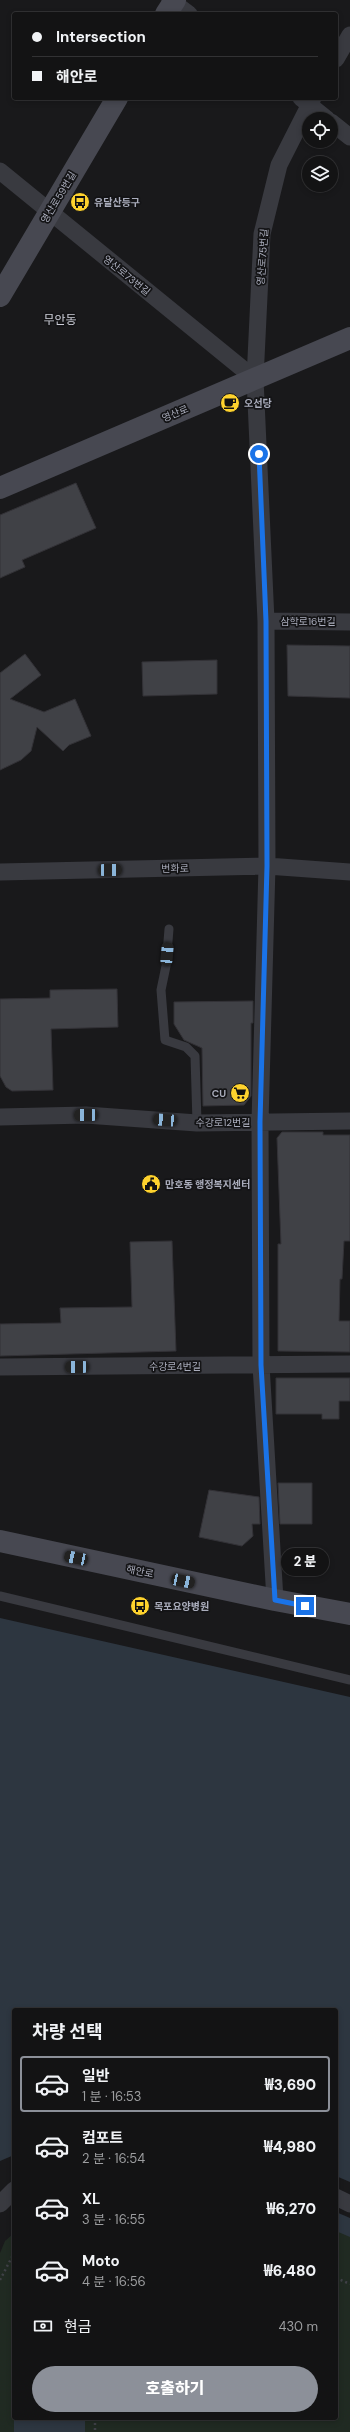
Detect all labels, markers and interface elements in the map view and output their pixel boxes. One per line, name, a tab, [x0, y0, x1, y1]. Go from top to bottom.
text: Intersection	[56, 27, 146, 47]
text: 해안로	[56, 67, 97, 87]
map controls	[302, 112, 338, 192]
button: locate	[302, 112, 338, 148]
button: layers	[302, 156, 338, 192]
street label: 영산로59번길	[38, 169, 79, 226]
bus stop icon: 유달산등구	[69, 191, 91, 213]
place label: 유달산등구	[94, 196, 140, 209]
street label: 영산로75번길	[254, 228, 271, 286]
street label: 영산로73번길	[100, 252, 153, 298]
district label: 무안동	[43, 312, 77, 328]
cafe icon: 오선당	[219, 392, 241, 414]
place label: 오선당	[244, 397, 272, 410]
street label: 영산로	[160, 402, 190, 425]
route start	[250, 445, 268, 463]
street label: 삼학로16번길	[280, 615, 336, 628]
street label: 번화로	[161, 862, 189, 875]
car	[98, 864, 122, 876]
car	[160, 942, 174, 966]
supermarket icon: CU	[229, 1082, 251, 1104]
place label: CU	[212, 1087, 226, 1100]
car	[74, 1109, 98, 1121]
car	[153, 1113, 177, 1127]
street label: 수강로12번길	[196, 1116, 250, 1129]
public building icon: 만호동 행정복지센터	[140, 1173, 162, 1195]
place label: 만호동 행정복지센터	[165, 1178, 250, 1191]
street label: 수강로4번길	[149, 1360, 201, 1373]
car	[65, 1361, 89, 1373]
callout: 2 분	[281, 1548, 329, 1576]
car	[63, 1550, 89, 1566]
text: 2 분	[294, 1553, 316, 1570]
street label: 해안로	[125, 1562, 155, 1581]
car	[170, 1573, 196, 1589]
bus stop icon: 목포요양병원	[129, 1595, 151, 1617]
route end	[296, 1597, 314, 1615]
place label: 목포요양병원	[154, 1600, 209, 1613]
text: 차량 선택	[32, 2020, 102, 2044]
icon: car	[34, 2066, 70, 2102]
text: 일반	[82, 2066, 110, 2086]
text: ₩3,690	[265, 2075, 316, 2095]
text: 1 분 · 16:53	[82, 2088, 141, 2105]
icon: car	[34, 2128, 70, 2164]
text: 컴포트	[82, 2128, 123, 2148]
text: ₩4,980	[264, 2137, 316, 2157]
text: 2 분 · 16:54	[82, 2150, 145, 2167]
text: XL	[82, 2189, 100, 2209]
icon: car	[34, 2190, 70, 2226]
text: ₩6,270	[267, 2199, 316, 2219]
text: 3 분 · 16:55	[82, 2211, 145, 2228]
text: Moto	[82, 2251, 120, 2271]
icon: car	[34, 2252, 70, 2288]
text: ₩6,480	[264, 2261, 316, 2281]
text: 4 분 · 16:56	[82, 2273, 146, 2290]
icon: cash	[32, 2315, 54, 2337]
text: 현금	[64, 2317, 92, 2337]
text: 430 m	[278, 2318, 318, 2335]
button: 호출하기	[32, 2366, 318, 2412]

